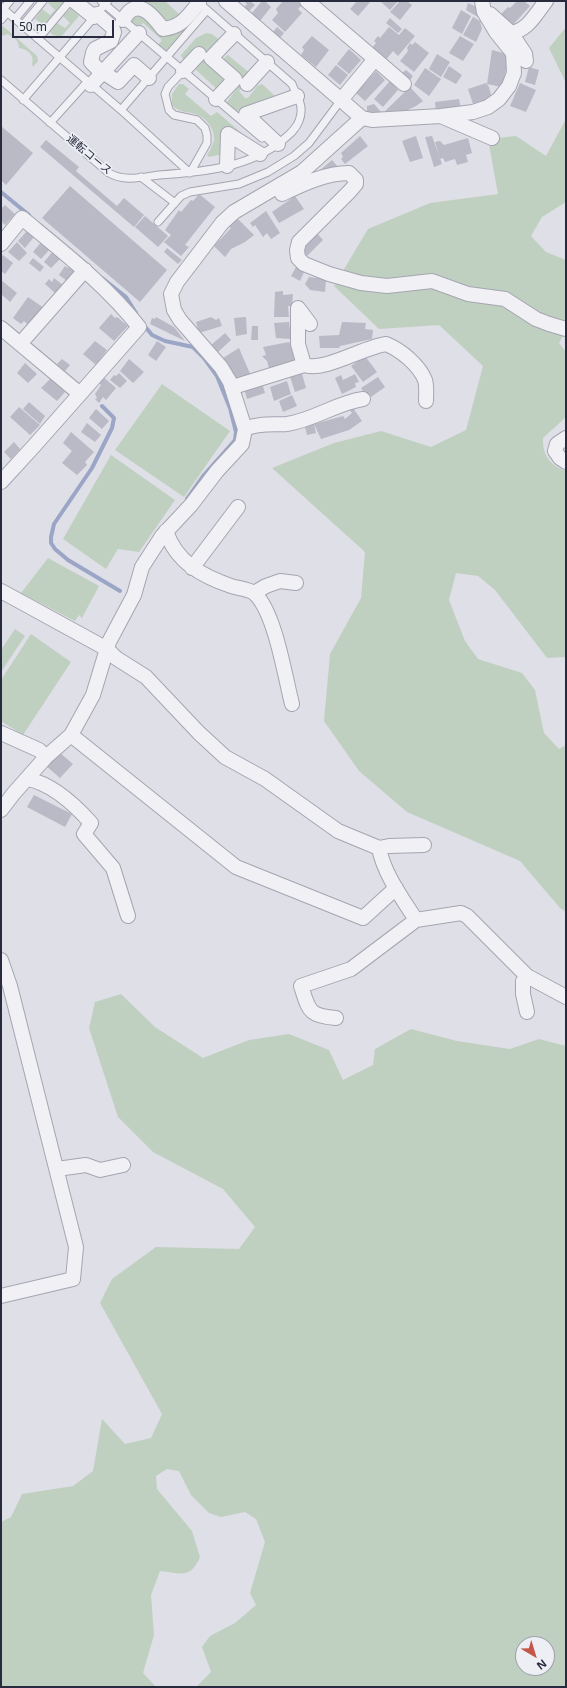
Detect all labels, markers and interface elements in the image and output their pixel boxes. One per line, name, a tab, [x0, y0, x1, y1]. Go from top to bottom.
scale bar	[14, 12, 116, 38]
text: 50 m	[19, 18, 47, 35]
street label: 運転コース	[64, 132, 114, 178]
north arrow	[515, 1636, 555, 1676]
text: N	[534, 1656, 550, 1674]

